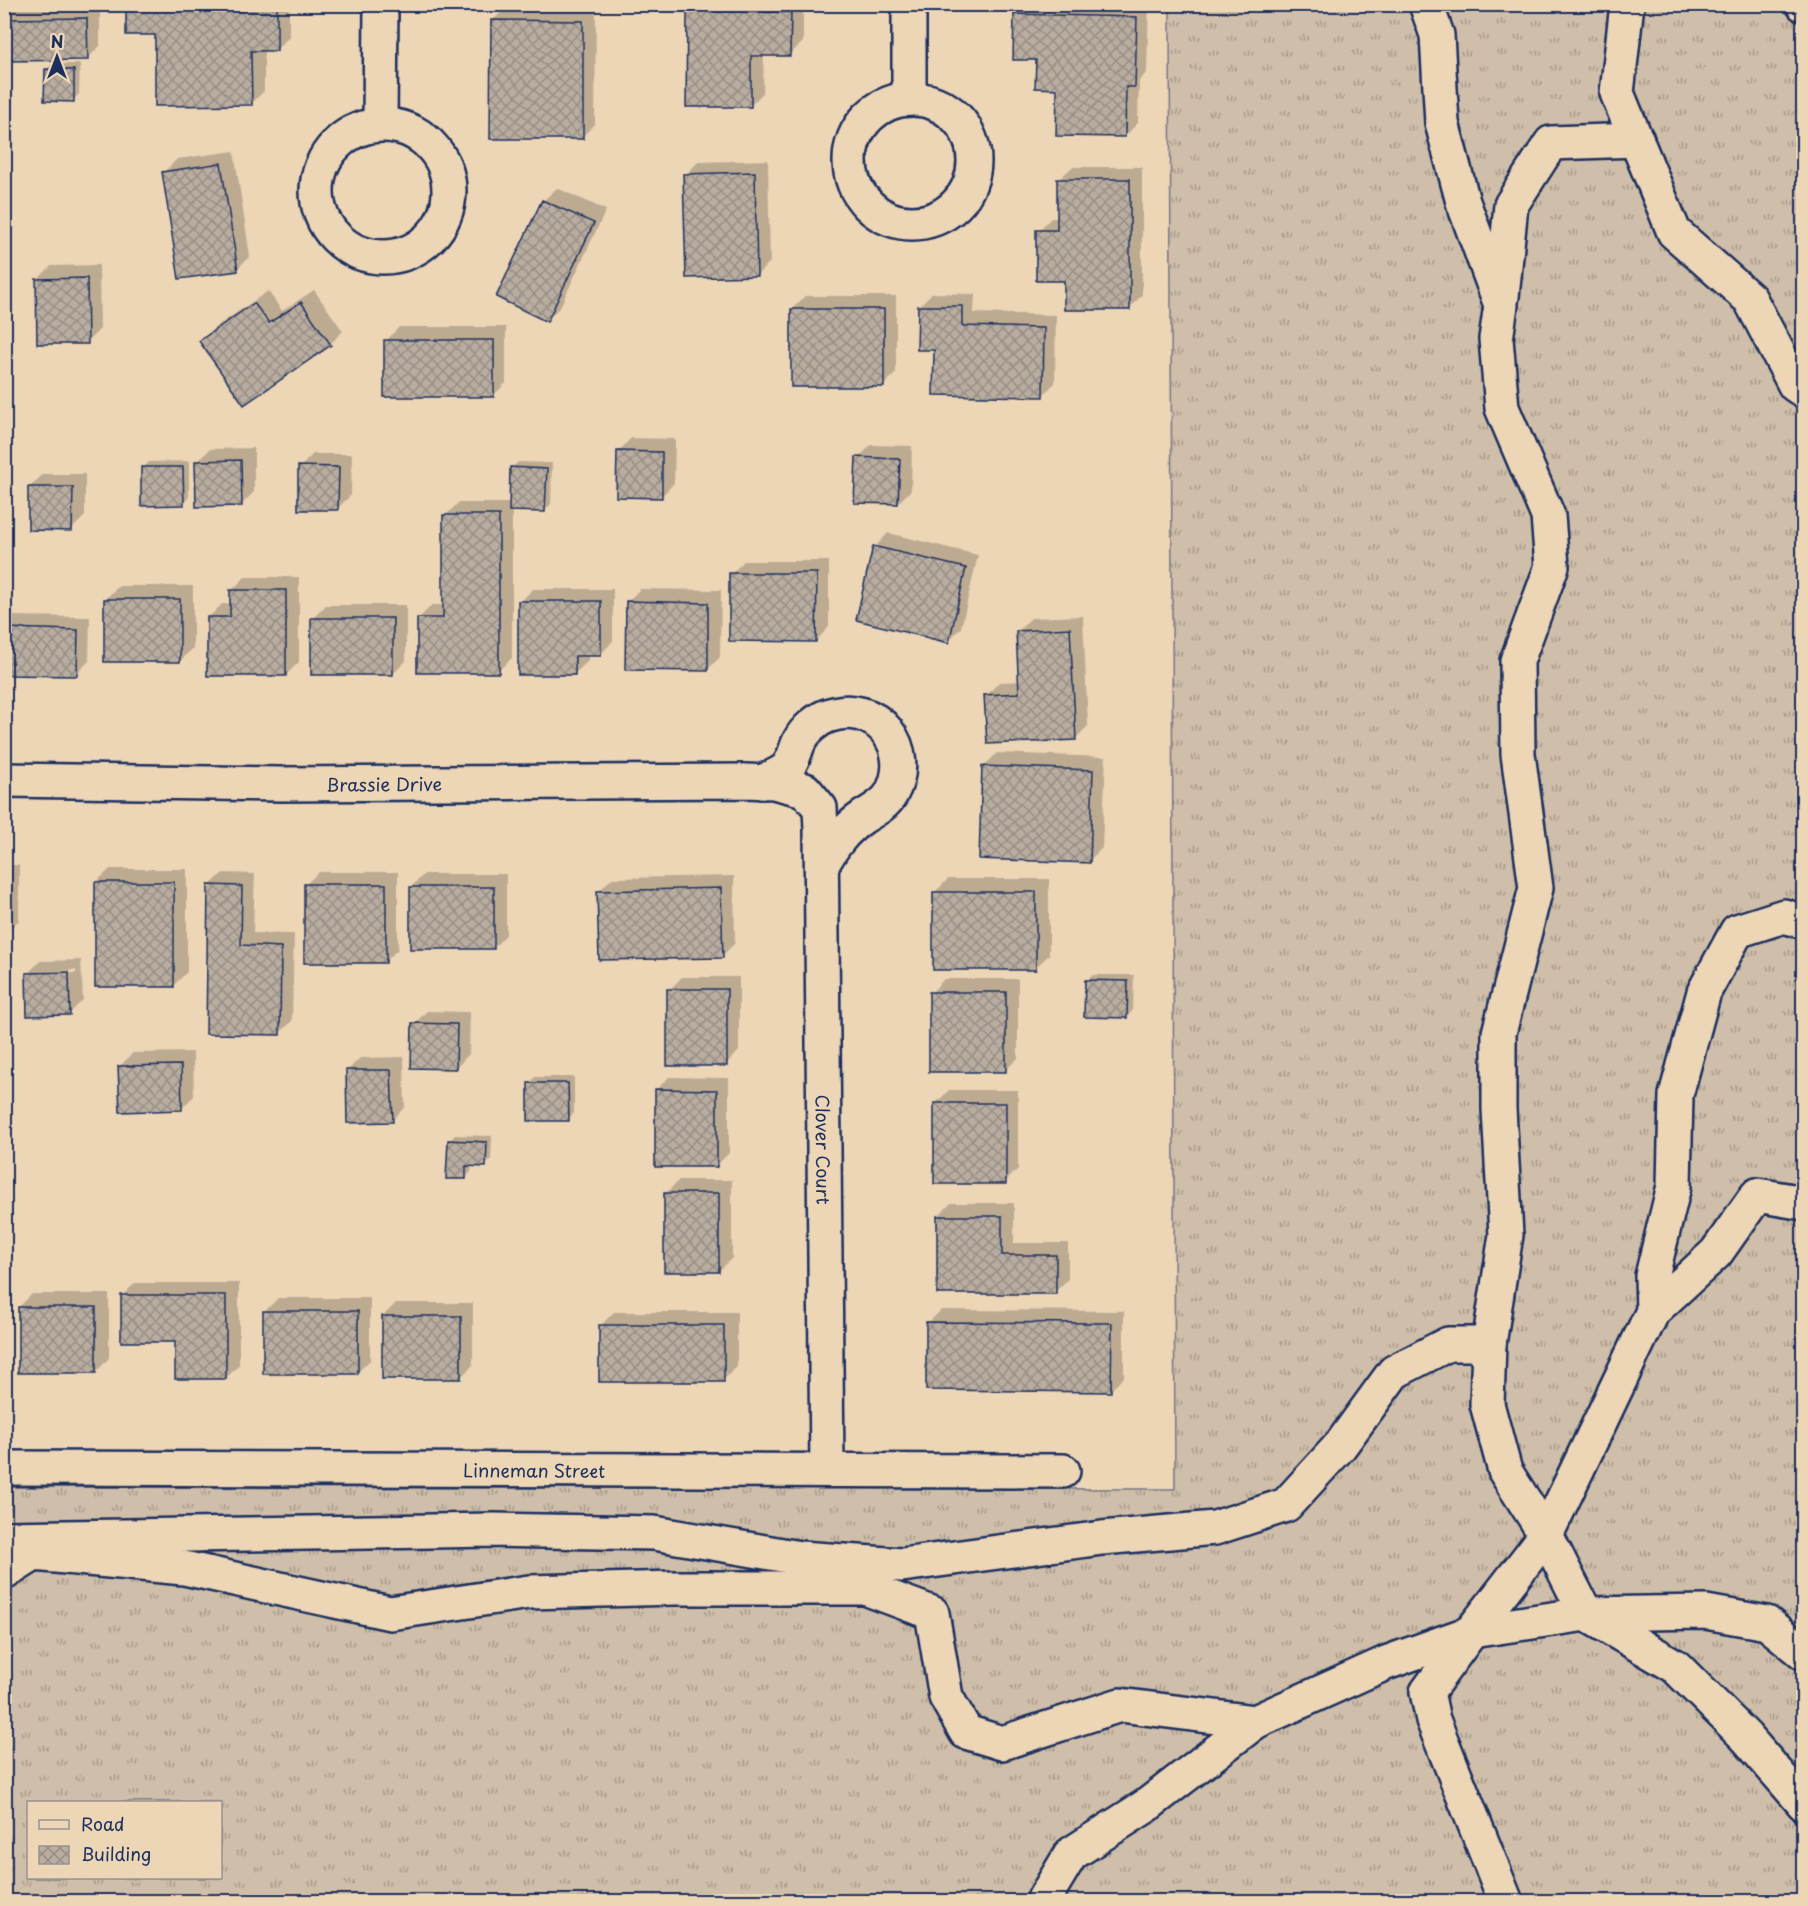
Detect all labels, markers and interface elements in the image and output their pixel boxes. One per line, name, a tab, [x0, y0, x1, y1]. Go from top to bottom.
north arrow	[27, 27, 87, 87]
text: N	[51, 29, 63, 53]
street label: Brassie Drive	[326, 769, 442, 797]
street label: Clover Court	[810, 1094, 838, 1205]
street label: Linneman Street	[463, 1456, 605, 1483]
legend	[27, 1801, 222, 1879]
text: Road	[81, 1810, 125, 1837]
text: Building	[81, 1840, 151, 1867]

